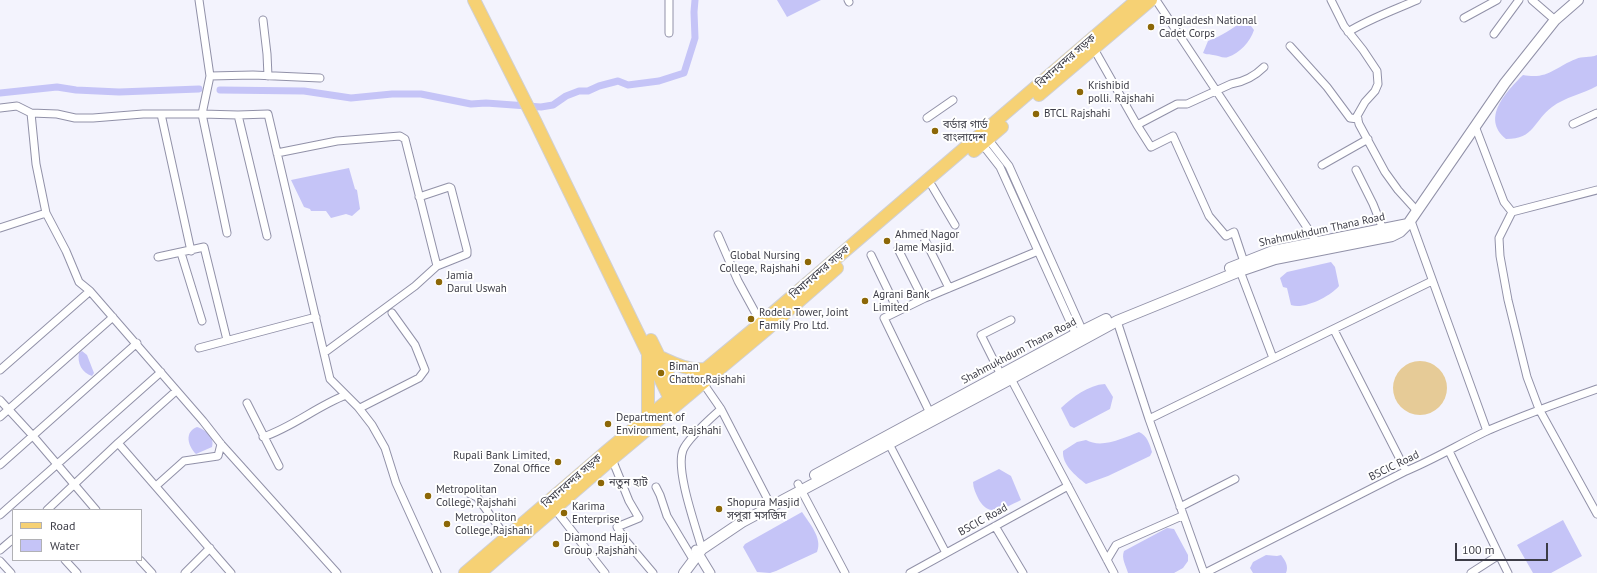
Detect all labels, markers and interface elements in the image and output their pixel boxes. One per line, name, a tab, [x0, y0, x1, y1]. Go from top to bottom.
place label: Bangladesh National Cadet Corps	[1159, 14, 1257, 40]
marker: Bangladesh National Cadet Corps	[1146, 22, 1156, 32]
street label: বিমানবন্দর সড়ক	[1033, 32, 1099, 90]
place label: Krishibid polli. Rajshahi	[1088, 79, 1154, 105]
marker: Krishibid polli. Rajshahi	[1075, 87, 1085, 97]
place label: BTCL Rajshahi	[1044, 107, 1110, 121]
marker: BTCL Rajshahi	[1031, 109, 1041, 119]
place label: বর্ডার গার্ড বাংলাদেশ	[943, 118, 988, 144]
marker: বর্ডার গার্ড বাংলাদেশ	[930, 126, 940, 136]
street label: Shahmukhdum Thana Road	[1258, 210, 1386, 250]
place label: Ahmed Nagor Jame Masjid.	[895, 228, 959, 254]
marker: Ahmed Nagor Jame Masjid.	[882, 236, 892, 246]
street label: বিমানবন্দর সড়ক	[787, 243, 853, 301]
place label: Global Nursing College, Rajshahi	[720, 249, 800, 275]
marker: Global Nursing College, Rajshahi	[803, 257, 813, 267]
place label: Jamia Darul Uswah	[447, 269, 507, 295]
marker: Jamia Darul Uswah	[434, 277, 444, 287]
place label: Agrani Bank Limited	[873, 288, 929, 314]
marker: Agrani Bank Limited	[860, 296, 870, 306]
place label: Rodela Tower, Joint Family Pro Ltd.	[759, 306, 848, 332]
marker: Rodela Tower, Joint Family Pro Ltd.	[746, 314, 756, 324]
street label: Shahmukhdum Thana Road	[959, 315, 1079, 387]
place label: Biman Chattor,Rajshahi	[669, 360, 745, 386]
marker: Biman Chattor,Rajshahi	[656, 368, 666, 378]
place label: Department of Environment, Rajshahi	[616, 411, 722, 437]
marker: Department of Environment, Rajshahi	[603, 419, 613, 429]
street label: BSCIC Road	[1367, 448, 1421, 484]
place label: Rupali Bank Limited, Zonal Office	[453, 449, 550, 475]
street label: বিমানবন্দর সড়ক	[539, 452, 605, 510]
marker: Rupali Bank Limited, Zonal Office	[553, 457, 563, 467]
place label: নতুন হাট	[609, 476, 648, 490]
marker: নতুন হাট	[596, 478, 606, 488]
place label: Metropolitan College, Rajshahi	[436, 483, 516, 509]
marker: Metropolitan College, Rajshahi	[423, 491, 433, 501]
place label: Shopura Masjid সপুরা মসজিদ	[727, 496, 799, 522]
place label: Karima Enterprise	[572, 500, 620, 526]
street label: BSCIC Road	[956, 501, 1010, 539]
marker: Shopura Masjid সপুরা মসজিদ	[714, 504, 724, 514]
marker: Karima Enterprise	[559, 508, 569, 518]
legend	[12, 509, 142, 561]
place label: Metropoliton College,Rajshahi	[455, 511, 533, 537]
text: Road	[50, 518, 75, 533]
marker: Metropoliton College,Rajshahi	[442, 519, 452, 529]
place label: Diamond Hajj Group ,Rajshahi	[564, 531, 638, 557]
scale bar	[1457, 535, 1550, 561]
text: Water	[50, 538, 80, 553]
marker: Diamond Hajj Group ,Rajshahi	[551, 539, 561, 549]
text: 100 m	[1462, 542, 1495, 557]

